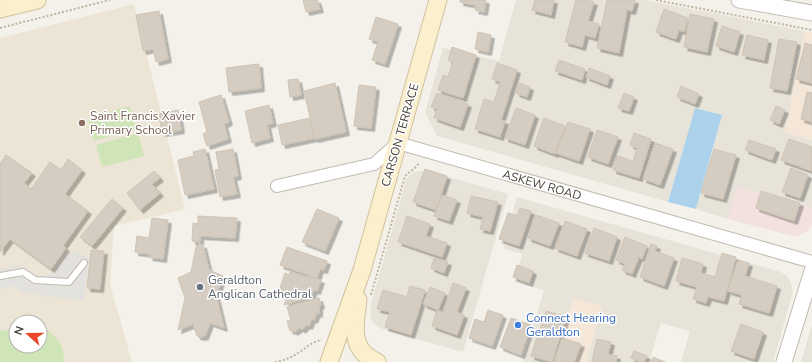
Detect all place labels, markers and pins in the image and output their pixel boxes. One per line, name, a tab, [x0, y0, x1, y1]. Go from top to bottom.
place label: Saint Francis Xavier Primary School	[90, 108, 196, 138]
marker: Saint Francis Xavier Primary School	[77, 118, 87, 128]
place label: Geraldton Anglican Cathedral	[208, 272, 312, 302]
marker: Geraldton Anglican Cathedral	[195, 282, 205, 292]
place label: Connect Hearing Geraldton	[526, 310, 616, 340]
marker: Connect Hearing Geraldton	[513, 320, 523, 330]

